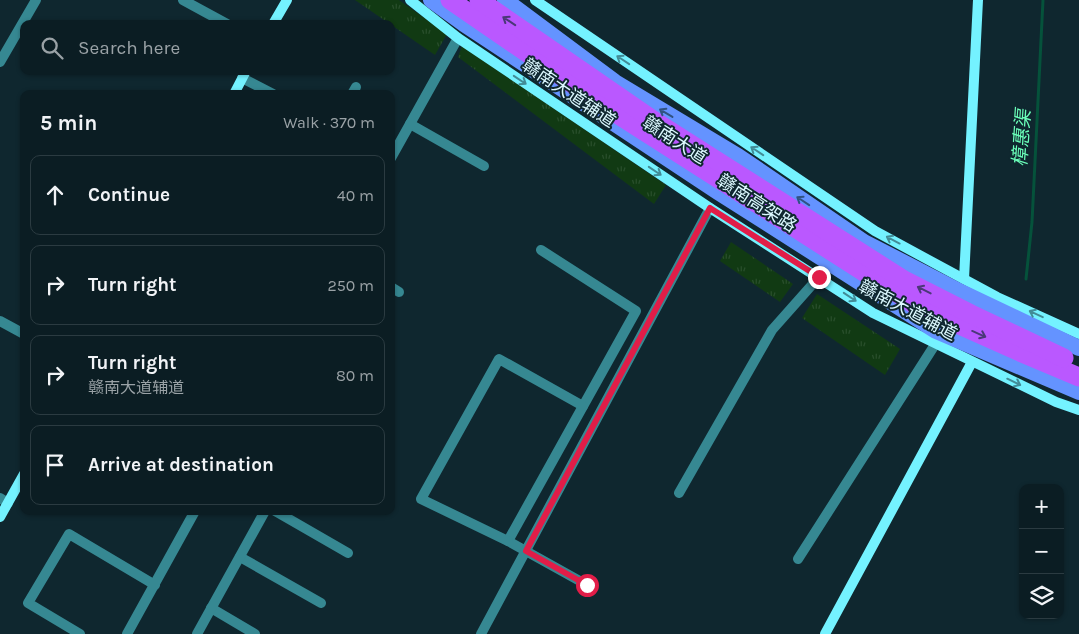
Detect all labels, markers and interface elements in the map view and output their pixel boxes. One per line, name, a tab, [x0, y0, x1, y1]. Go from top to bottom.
one-way arrow	[503, 16, 517, 26]
search box	[20, 20, 395, 75]
icon: search	[38, 34, 66, 62]
text: Search here	[78, 37, 180, 59]
street label: 赣南大道辅道	[518, 54, 620, 132]
one-way arrow	[616, 55, 630, 65]
one-way arrow	[513, 75, 527, 85]
water label: 樟惠渠	[1009, 106, 1035, 167]
one-way arrow	[660, 107, 674, 117]
text: 5 min	[40, 111, 97, 135]
street label: 赣南大道	[639, 111, 711, 169]
text: Walk · 370 m	[283, 113, 375, 132]
one-way arrow	[750, 146, 764, 156]
one-way arrow	[648, 166, 662, 176]
street label: 赣南高架路	[713, 169, 801, 237]
icon: ahead	[41, 181, 69, 209]
text: Continue	[88, 184, 170, 206]
text: 40 m	[337, 186, 374, 205]
one-way arrow	[796, 195, 810, 206]
one-way arrow	[886, 235, 900, 245]
route end	[808, 266, 831, 289]
icon: right	[41, 271, 69, 299]
text: Turn right	[88, 274, 177, 296]
street label: 赣南大道辅道	[855, 275, 961, 345]
text: 250 m	[327, 276, 374, 295]
one-way arrow	[917, 285, 932, 295]
one-way arrow	[843, 292, 857, 303]
one-way arrow	[1029, 309, 1044, 318]
one-way arrow	[971, 330, 986, 340]
text: Turn right	[88, 352, 177, 374]
icon: right	[41, 361, 69, 389]
text: 80 m	[336, 366, 374, 385]
text: 赣南大道辅道	[88, 378, 184, 397]
one-way arrow	[1006, 378, 1021, 387]
icon: arrive	[41, 451, 69, 479]
text: Arrive at destination	[88, 454, 274, 476]
map controls	[1019, 484, 1064, 619]
button: +	[1019, 484, 1064, 529]
button: −	[1019, 529, 1064, 574]
route start	[576, 574, 599, 597]
button: layers	[1019, 574, 1064, 619]

